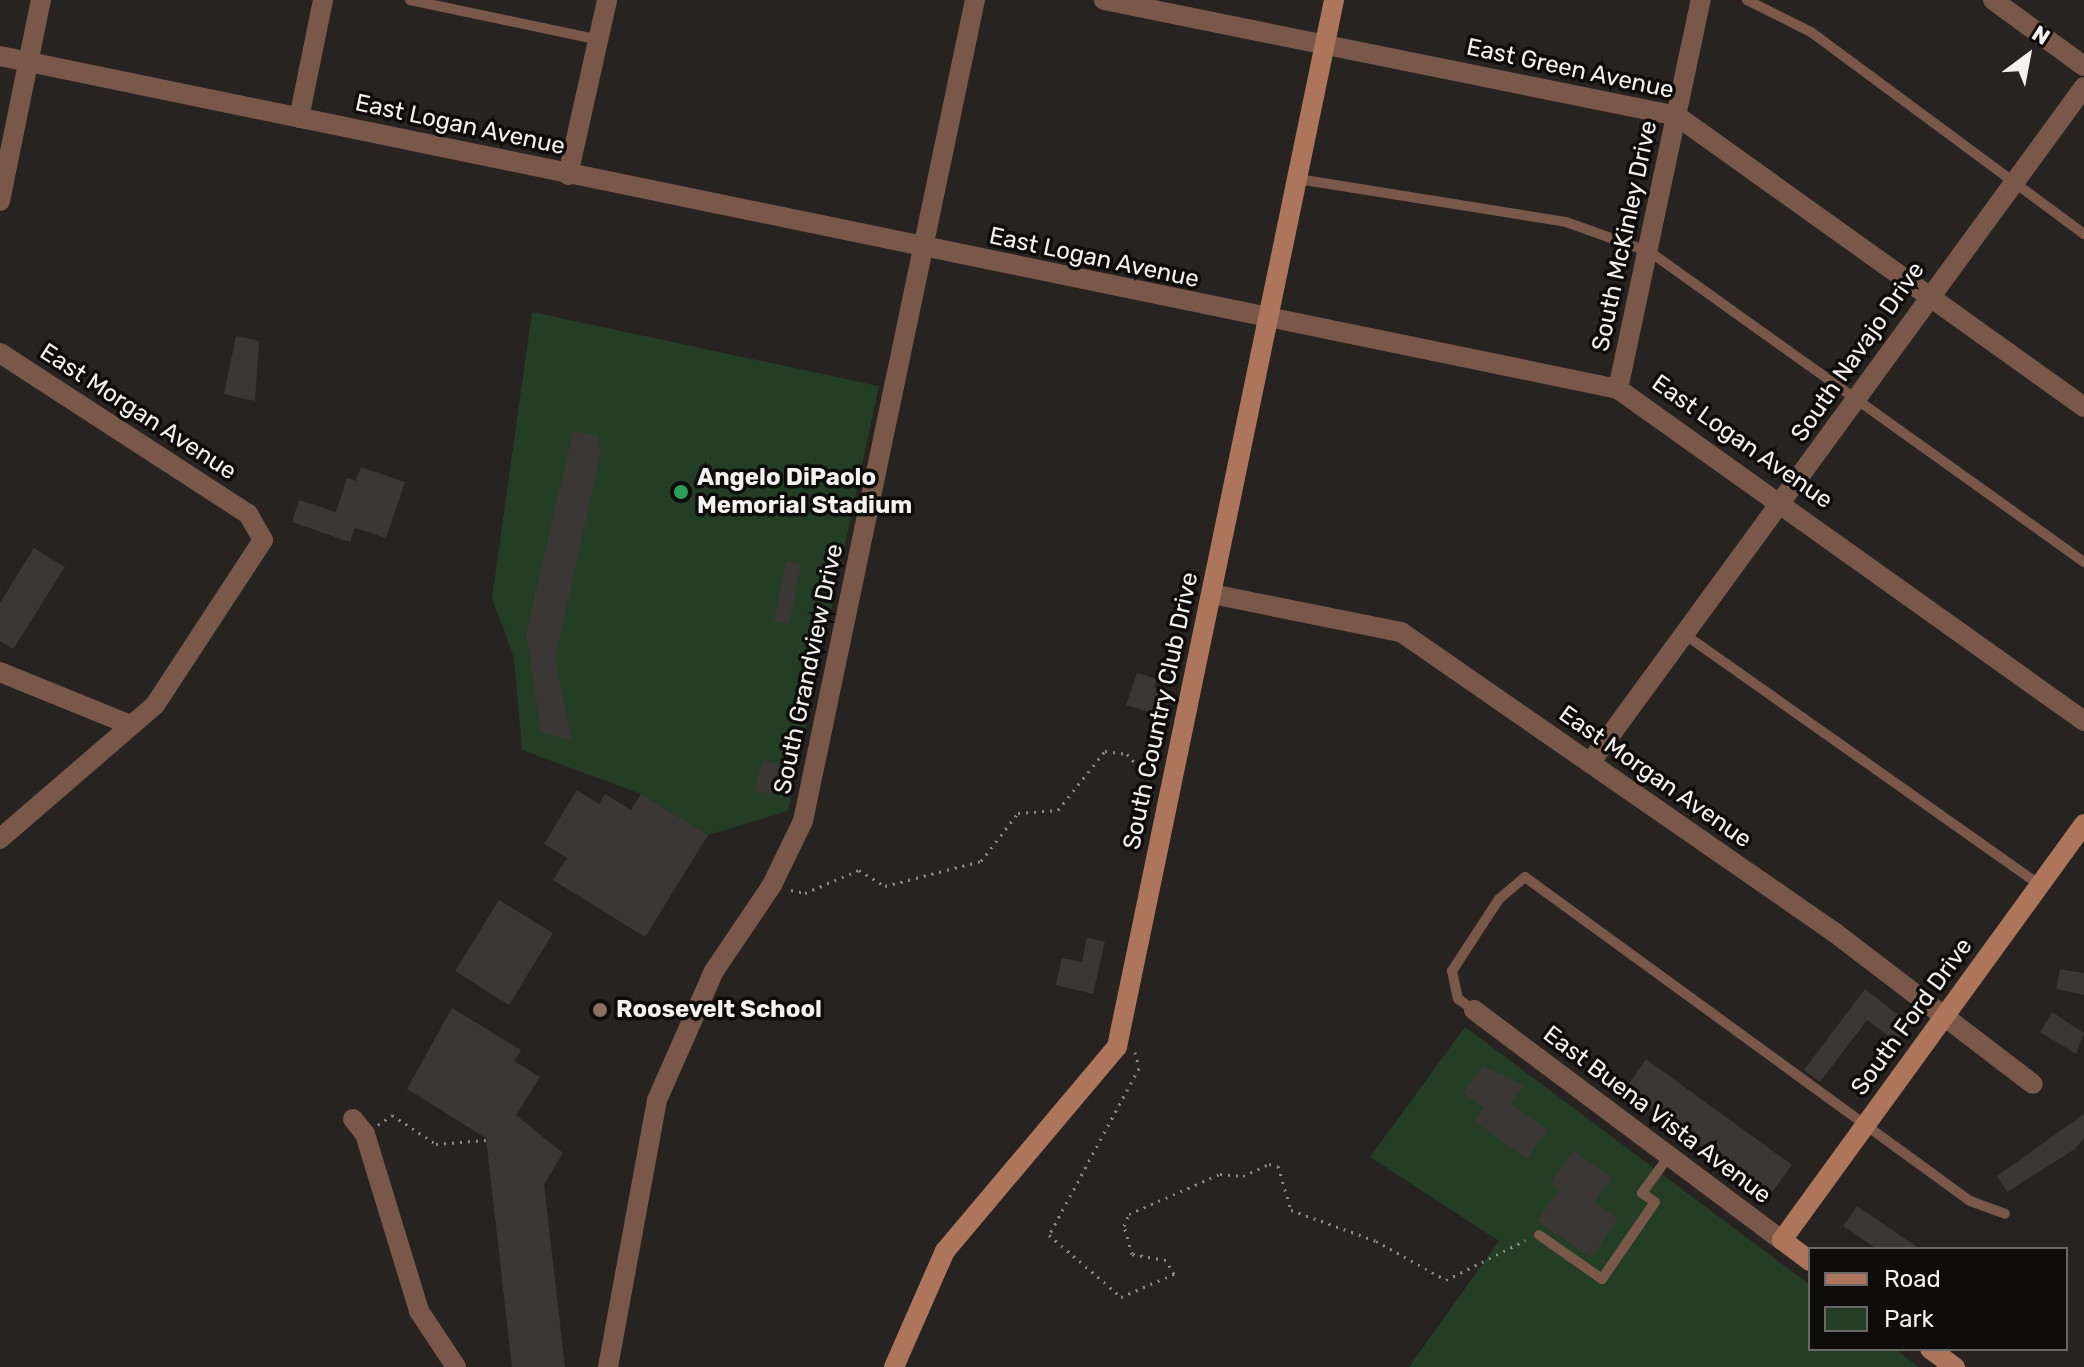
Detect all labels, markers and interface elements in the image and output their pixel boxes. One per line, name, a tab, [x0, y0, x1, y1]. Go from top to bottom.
north arrow	[1988, 16, 2068, 96]
text: N	[2027, 20, 2055, 51]
street label: East Green Avenue	[1463, 33, 1677, 105]
street label: East Logan Avenue	[352, 89, 568, 161]
street label: South McKinley Drive	[1586, 118, 1664, 354]
street label: East Logan Avenue	[986, 222, 1202, 294]
street label: South Navajo Drive	[1785, 257, 1931, 447]
street label: East Morgan Avenue	[34, 338, 242, 486]
street label: East Logan Avenue	[1646, 369, 1838, 515]
place label: Angelo DiPaolo Memorial Stadium	[697, 464, 912, 520]
marker: Angelo DiPaolo Memorial Stadium	[672, 483, 690, 501]
street label: South Grandview Drive	[768, 541, 850, 797]
street label: South Country Club Drive	[1117, 569, 1205, 853]
street label: East Morgan Avenue	[1553, 700, 1757, 854]
street label: South Ford Drive	[1845, 933, 1979, 1101]
place label: Roosevelt School	[616, 996, 822, 1024]
marker: Roosevelt School	[591, 1001, 609, 1019]
street label: East Buena Vista Avenue	[1537, 1020, 1777, 1210]
legend	[1808, 1247, 2068, 1351]
text: Road	[1884, 1265, 1941, 1293]
text: Park	[1884, 1305, 1934, 1333]

